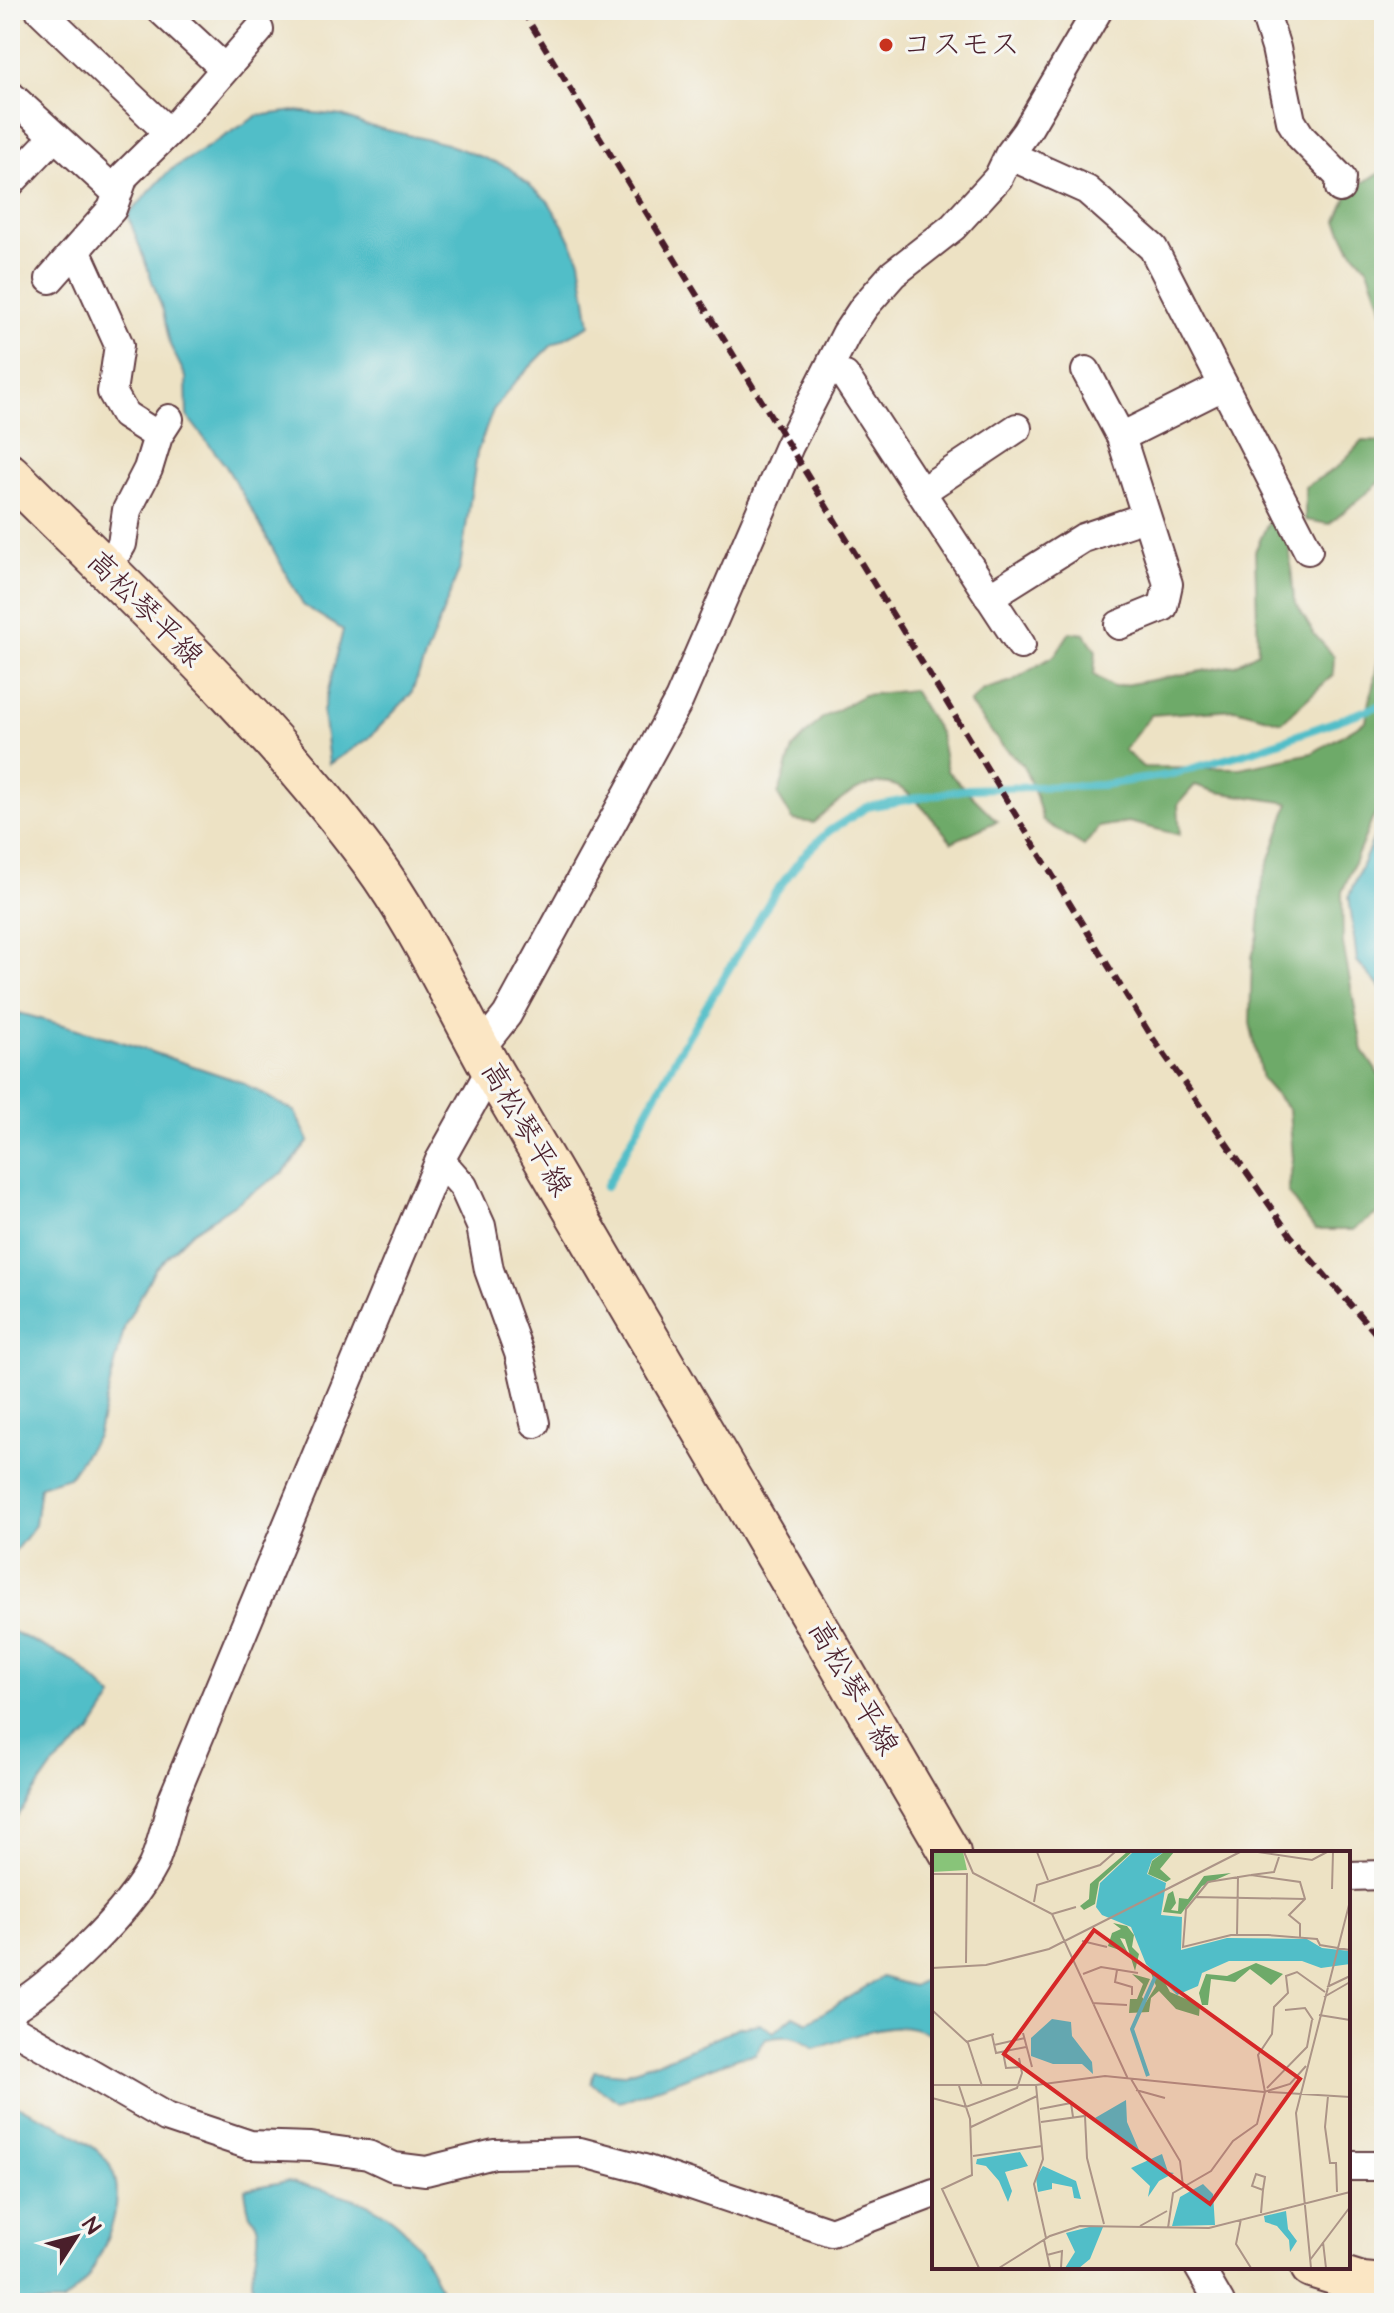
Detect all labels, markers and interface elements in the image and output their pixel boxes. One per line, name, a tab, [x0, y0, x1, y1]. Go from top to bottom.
place label: コスモス	[902, 24, 1020, 66]
marker: コスモス	[877, 36, 895, 54]
street label: 高松琴平線	[77, 541, 213, 677]
street label: 高松琴平線	[470, 1054, 582, 1204]
street label: 高松琴平線	[797, 1613, 909, 1763]
inset map	[932, 1851, 1350, 2269]
north arrow	[36, 2197, 116, 2277]
text: N	[74, 2211, 108, 2241]

